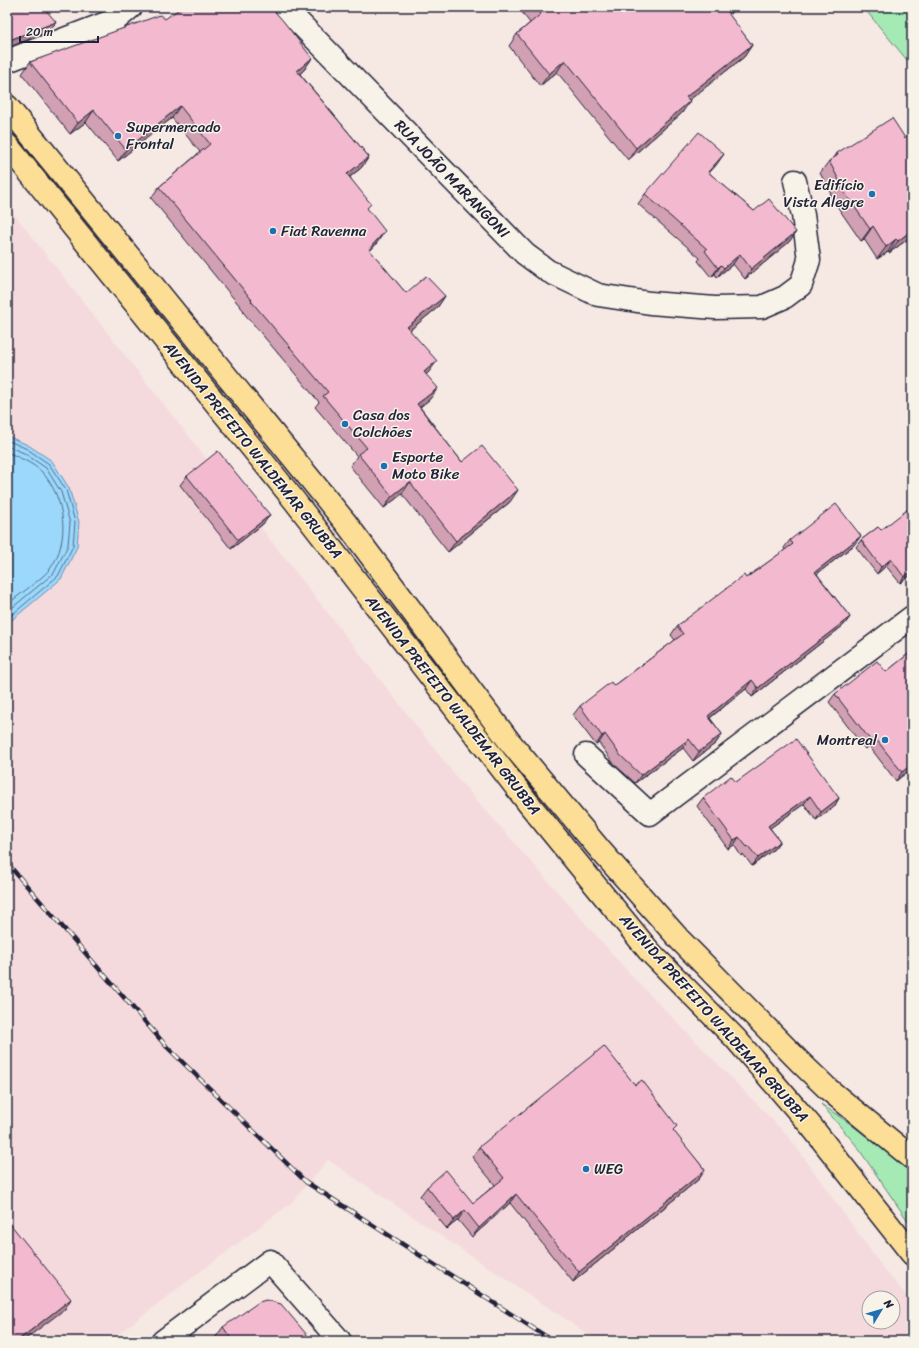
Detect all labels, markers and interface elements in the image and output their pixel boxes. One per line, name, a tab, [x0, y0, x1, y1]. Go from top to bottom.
scale bar	[20, 18, 98, 44]
text: 20 m	[26, 21, 53, 43]
street label: RUA JOÃO MARANGONI	[388, 113, 516, 245]
place label: Supermercado Frontal	[126, 114, 221, 157]
marker: Supermercado Frontal	[113, 131, 123, 141]
place label: Edifício Vista Alegre	[783, 172, 865, 215]
marker: Edifício Vista Alegre	[867, 189, 877, 199]
place label: Fiat Ravenna	[281, 218, 367, 244]
marker: Fiat Ravenna	[268, 226, 278, 236]
street label: AVENIDA PREFEITO WALDEMAR GRUBBA	[156, 335, 349, 565]
place label: Casa dos Colchões	[353, 402, 412, 445]
marker: Casa dos Colchões	[340, 419, 350, 429]
place label: Esporte Moto Bike	[392, 444, 460, 487]
marker: Esporte Moto Bike	[379, 461, 389, 471]
street label: AVENIDA PREFEITO WALDEMAR GRUBBA	[358, 588, 548, 821]
place label: Montreal	[817, 727, 878, 753]
marker: Montreal	[880, 735, 890, 745]
street label: AVENIDA PREFEITO WALDEMAR GRUBBA	[612, 907, 815, 1128]
place label: WEG	[594, 1156, 623, 1182]
marker: WEG	[581, 1164, 591, 1174]
north arrow	[861, 1290, 901, 1330]
text: N	[878, 1295, 899, 1313]

